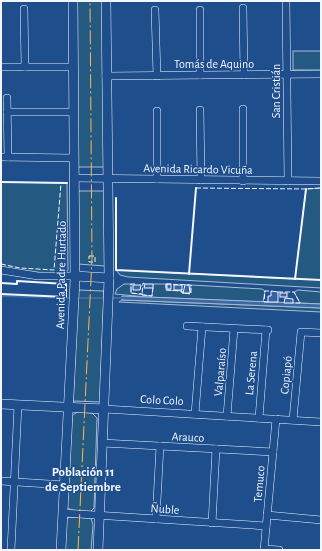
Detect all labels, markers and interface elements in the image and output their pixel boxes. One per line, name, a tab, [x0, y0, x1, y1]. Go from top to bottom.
street label: Tomás de Aquino	[174, 58, 254, 70]
street label: San Cristián	[270, 64, 282, 118]
street label: Avenida Ricardo Vicuña	[143, 162, 253, 176]
street label: Avenida Padre Hurtado	[54, 221, 68, 329]
street label: Valparaíso	[212, 347, 228, 397]
street label: La Serena	[243, 350, 259, 396]
street label: Copiapó	[278, 355, 294, 395]
street label: Colo Colo	[140, 393, 184, 407]
street label: Arauco	[171, 430, 205, 444]
street label: Temuco	[251, 465, 267, 503]
district label: Población 11 de Septiembre	[45, 466, 121, 494]
street label: Ñuble	[150, 500, 180, 516]

